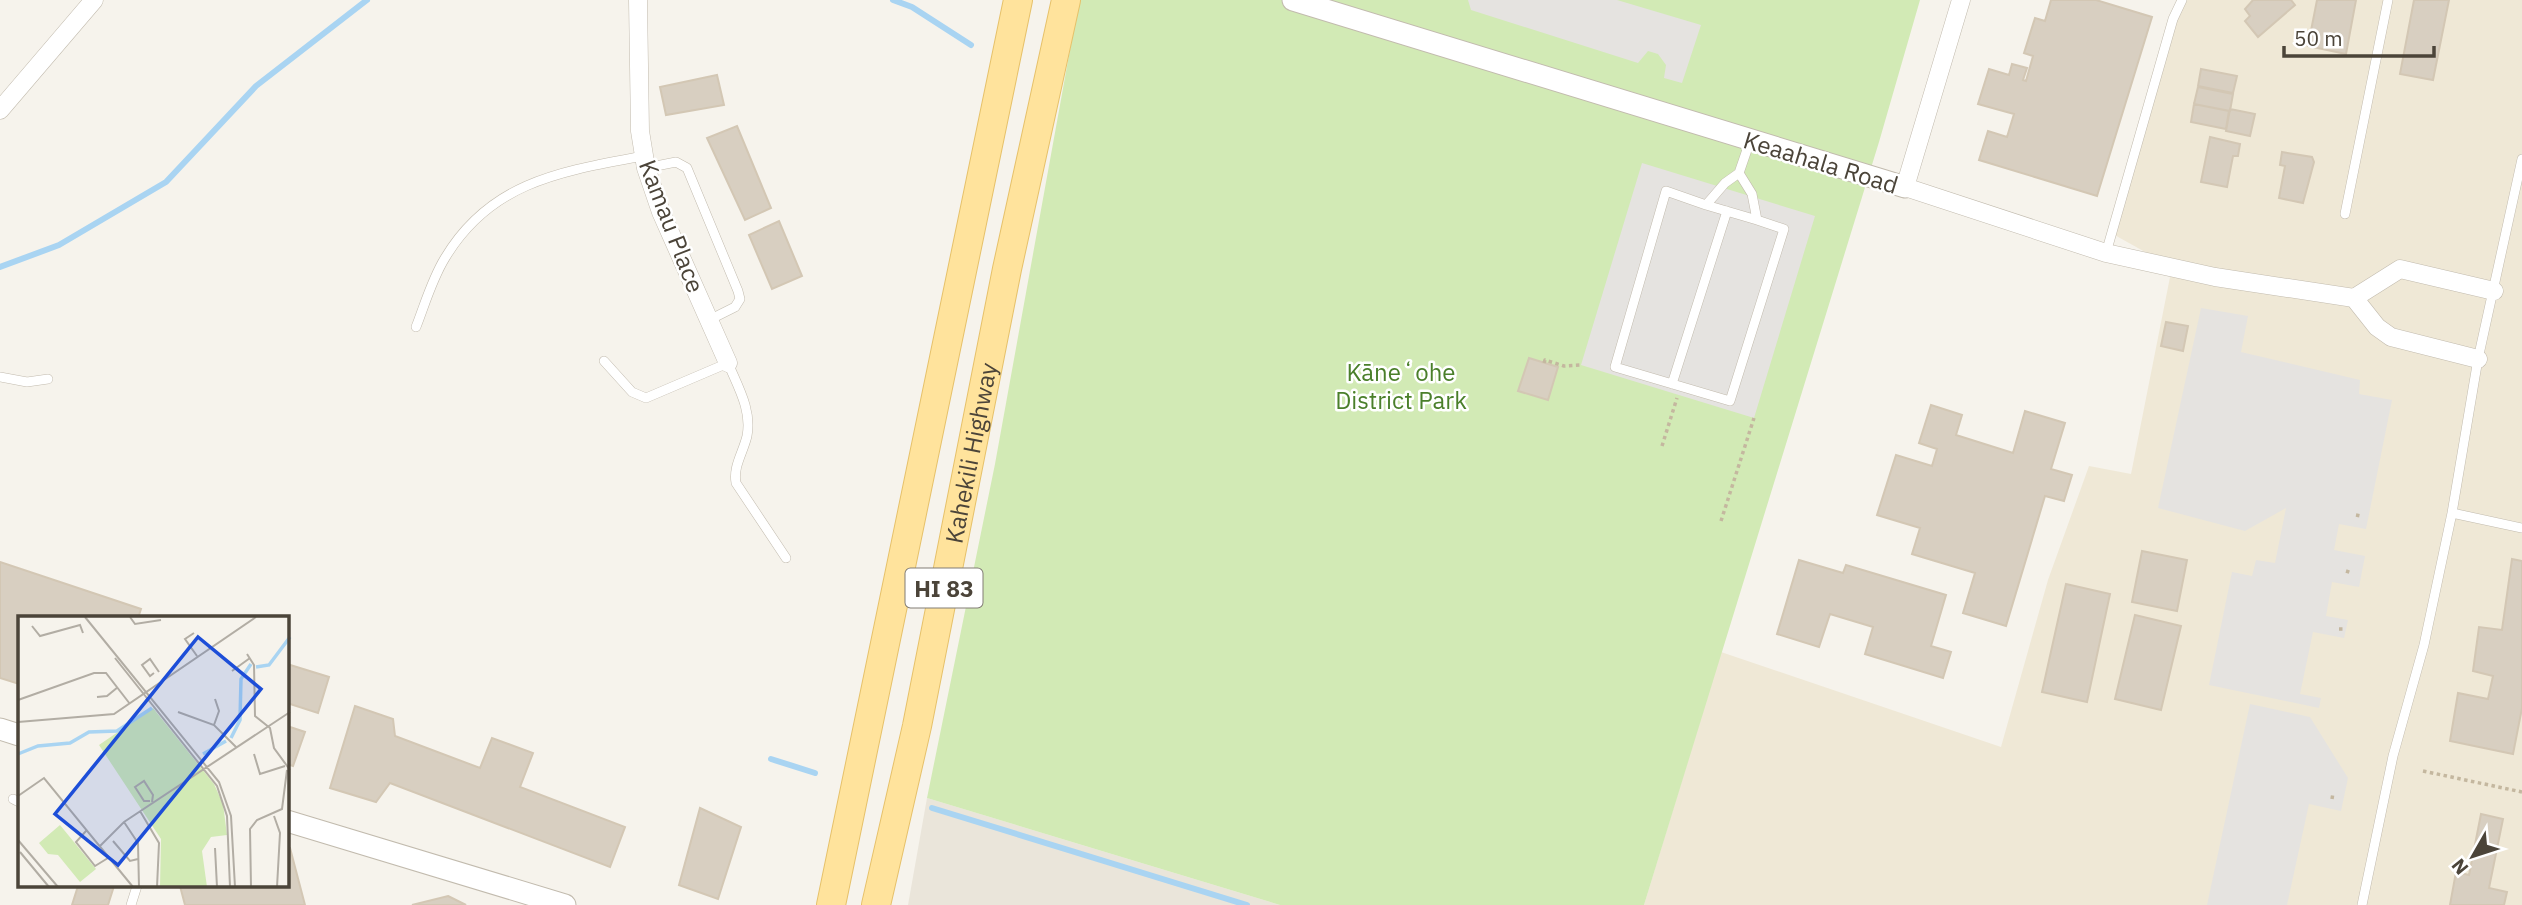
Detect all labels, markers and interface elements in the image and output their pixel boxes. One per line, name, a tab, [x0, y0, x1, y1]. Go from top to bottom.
scale bar	[2284, 14, 2434, 58]
text: 50 m	[2294, 24, 2343, 52]
street label: Keaahala Road	[1740, 123, 1902, 201]
street label: Kamau Place	[632, 155, 712, 297]
park label: Kāneʻohe District Park	[1335, 356, 1467, 416]
street label: Kahekili Highway	[937, 360, 1004, 546]
road number: HI 83	[906, 568, 982, 608]
inset map	[18, 616, 289, 888]
north arrow	[2438, 821, 2508, 891]
text: N	[2446, 854, 2473, 880]

